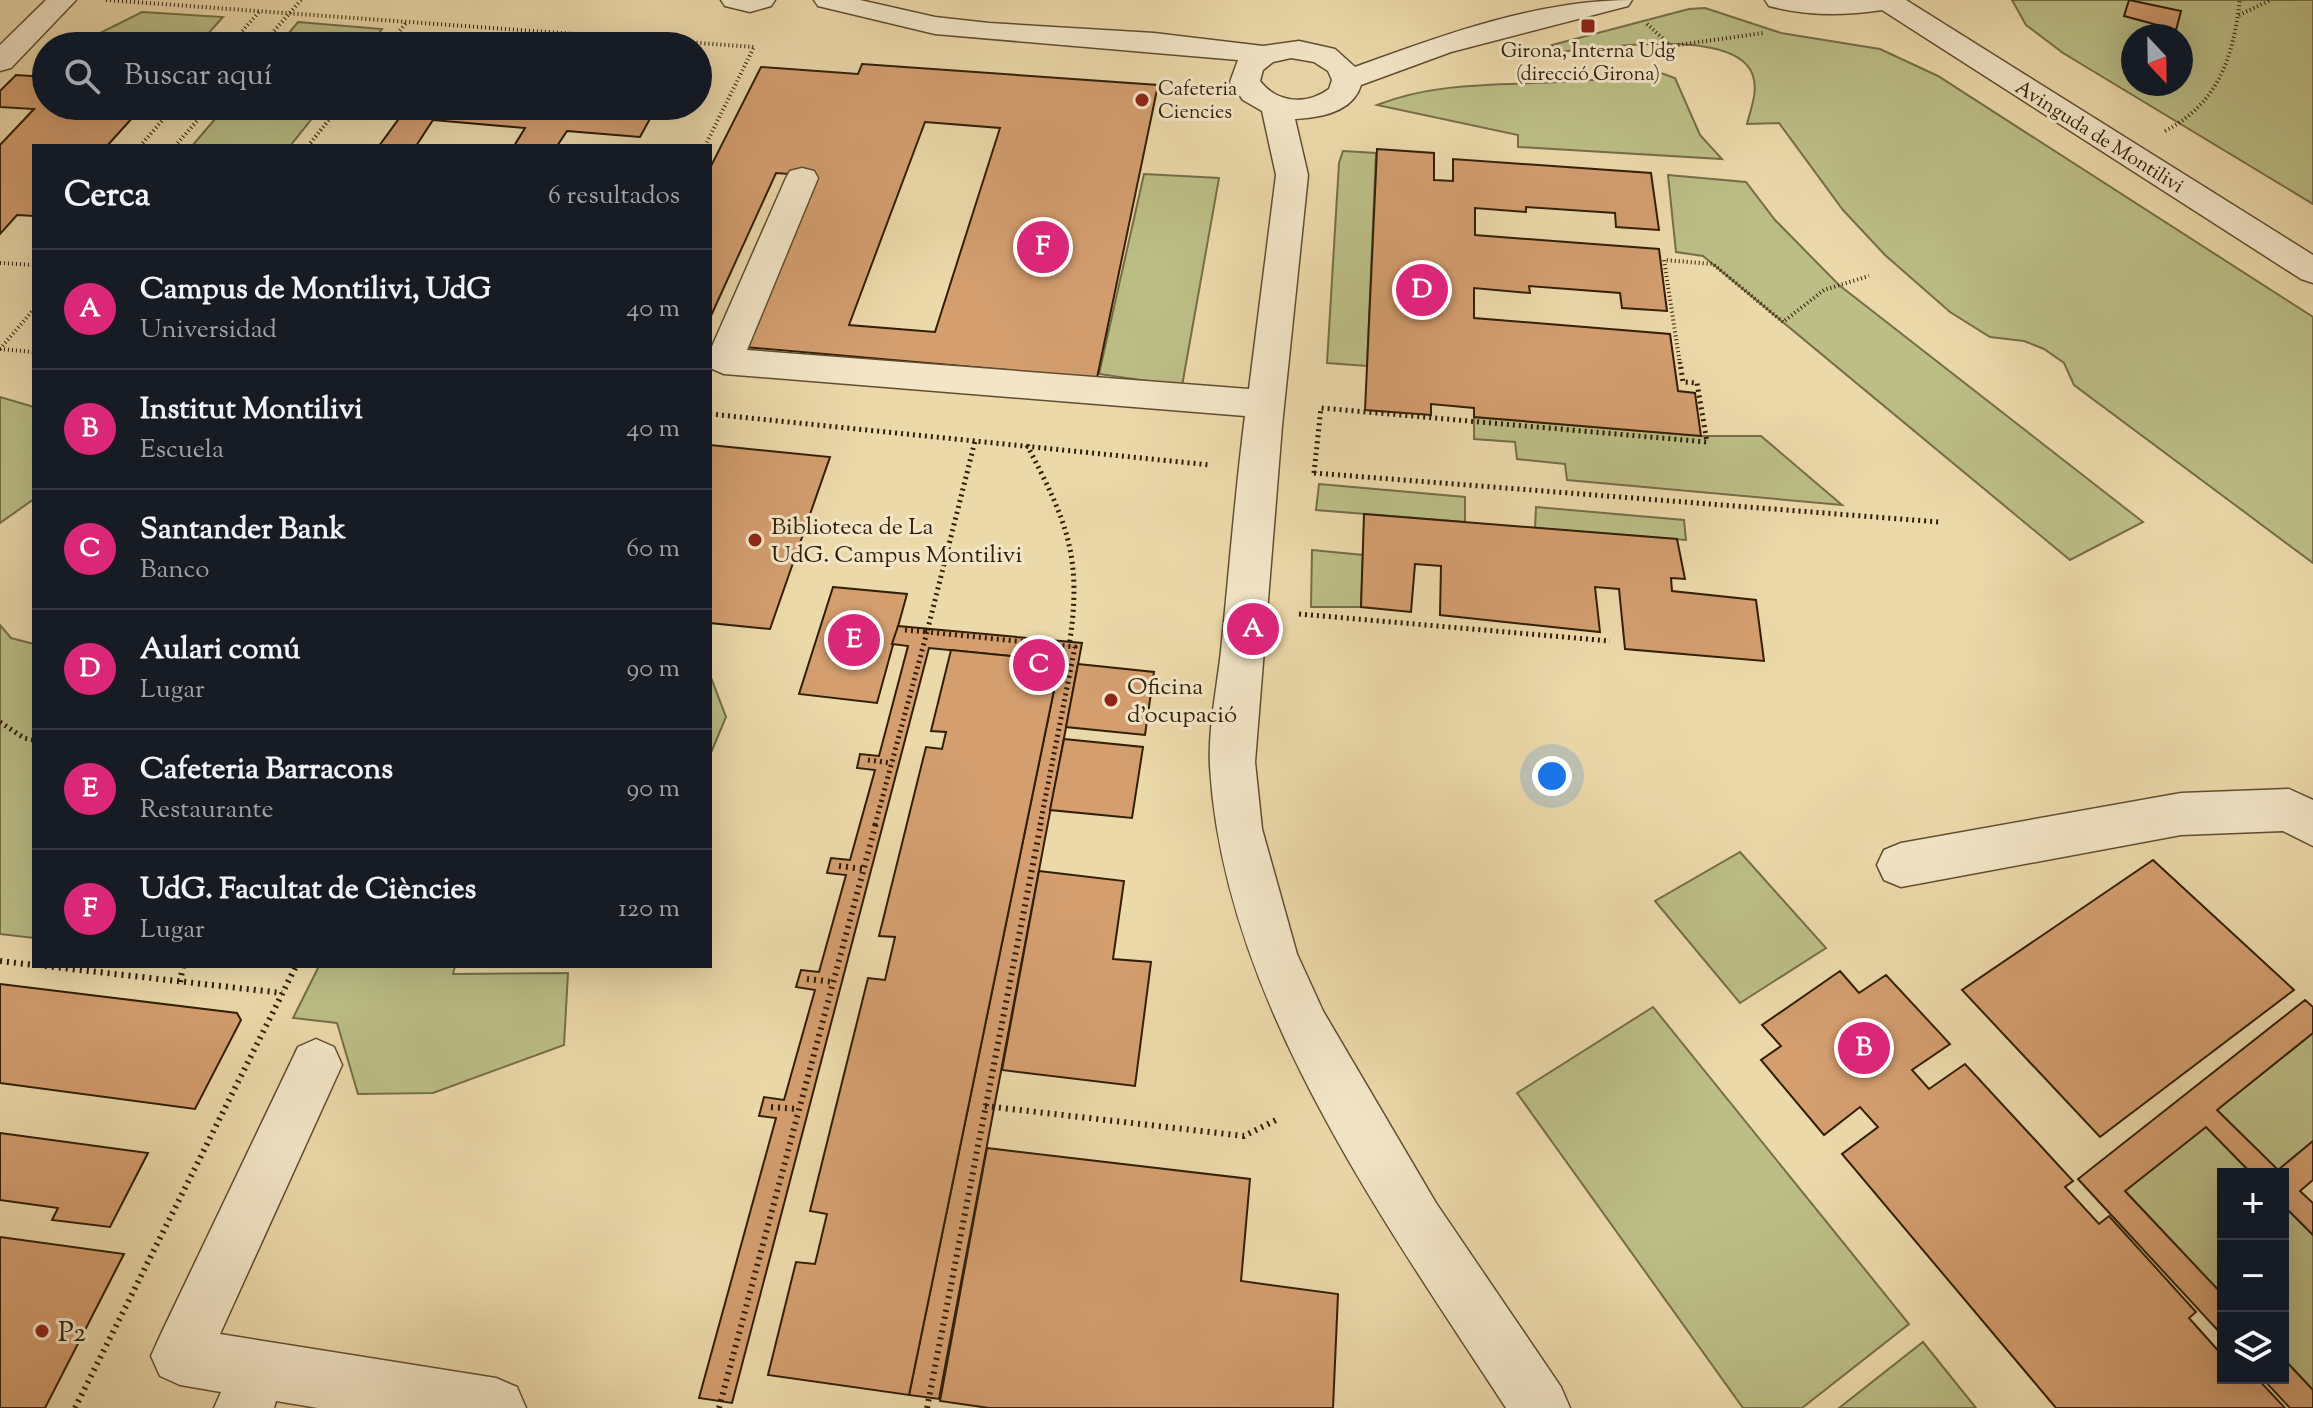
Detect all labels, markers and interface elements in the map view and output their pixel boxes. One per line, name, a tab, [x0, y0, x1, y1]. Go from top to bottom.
marker: Girona, Interna Udg (direcció Girona)	[1579, 17, 1597, 35]
north arrow	[2121, 24, 2193, 96]
search box	[32, 32, 712, 120]
place label: Girona, Interna Udg (direcció Girona)	[1501, 38, 1676, 90]
icon: search	[60, 54, 104, 98]
text: Buscar aquí	[124, 55, 272, 98]
street label: Avinguda de Montilivi	[2009, 74, 2189, 202]
place label: Cafeteria Ciencies	[1158, 76, 1237, 128]
marker: Cafeteria Ciencies	[1133, 91, 1151, 109]
text: Cerca	[64, 172, 150, 221]
text: 6 resultados	[548, 178, 680, 215]
pin: F	[1017, 217, 1069, 277]
pin: D	[1396, 260, 1448, 320]
text: Campus de Montilivi, UdG	[140, 269, 491, 312]
text: A	[79, 291, 101, 328]
text: 40 m	[626, 291, 680, 328]
text: Universidad	[140, 312, 277, 349]
text: Institut Montilivi	[140, 389, 363, 432]
text: B	[82, 411, 98, 448]
text: 40 m	[626, 411, 680, 448]
text: Escuela	[140, 432, 224, 469]
text: Santander Bank	[140, 509, 346, 552]
place label: Biblioteca de La UdG. Campus Montilivi	[771, 511, 1022, 573]
text: C	[80, 531, 100, 568]
text: 60 m	[626, 531, 680, 568]
marker: Biblioteca de La UdG. Campus Montilivi	[746, 531, 764, 549]
text: Banco	[140, 552, 209, 589]
pin: A	[1227, 599, 1279, 659]
pin: E	[828, 610, 880, 670]
text: Aulari comú	[140, 629, 300, 672]
pin: C	[1013, 635, 1065, 695]
text: D	[80, 651, 100, 688]
text: 90 m	[627, 651, 680, 688]
place label: Oficina d'ocupació	[1127, 671, 1237, 733]
text: Lugar	[140, 672, 205, 709]
marker: Oficina d'ocupació	[1102, 691, 1120, 709]
text: Cafeteria Barracons	[140, 749, 393, 792]
your location	[1532, 756, 1572, 796]
text: E	[82, 771, 98, 808]
text: 90 m	[627, 771, 680, 808]
text: Restaurante	[140, 792, 274, 829]
text: UdG. Facultat de Ciències	[140, 869, 476, 912]
text: F	[83, 891, 97, 928]
text: 120 m	[618, 891, 680, 928]
text: Lugar	[140, 912, 205, 949]
pin: B	[1838, 1018, 1890, 1078]
map controls	[2217, 1168, 2289, 1384]
button: +	[2217, 1168, 2289, 1240]
button: −	[2217, 1240, 2289, 1312]
button: layers	[2217, 1312, 2289, 1384]
place label: P2	[58, 1314, 86, 1354]
marker: P2	[33, 1322, 51, 1340]

